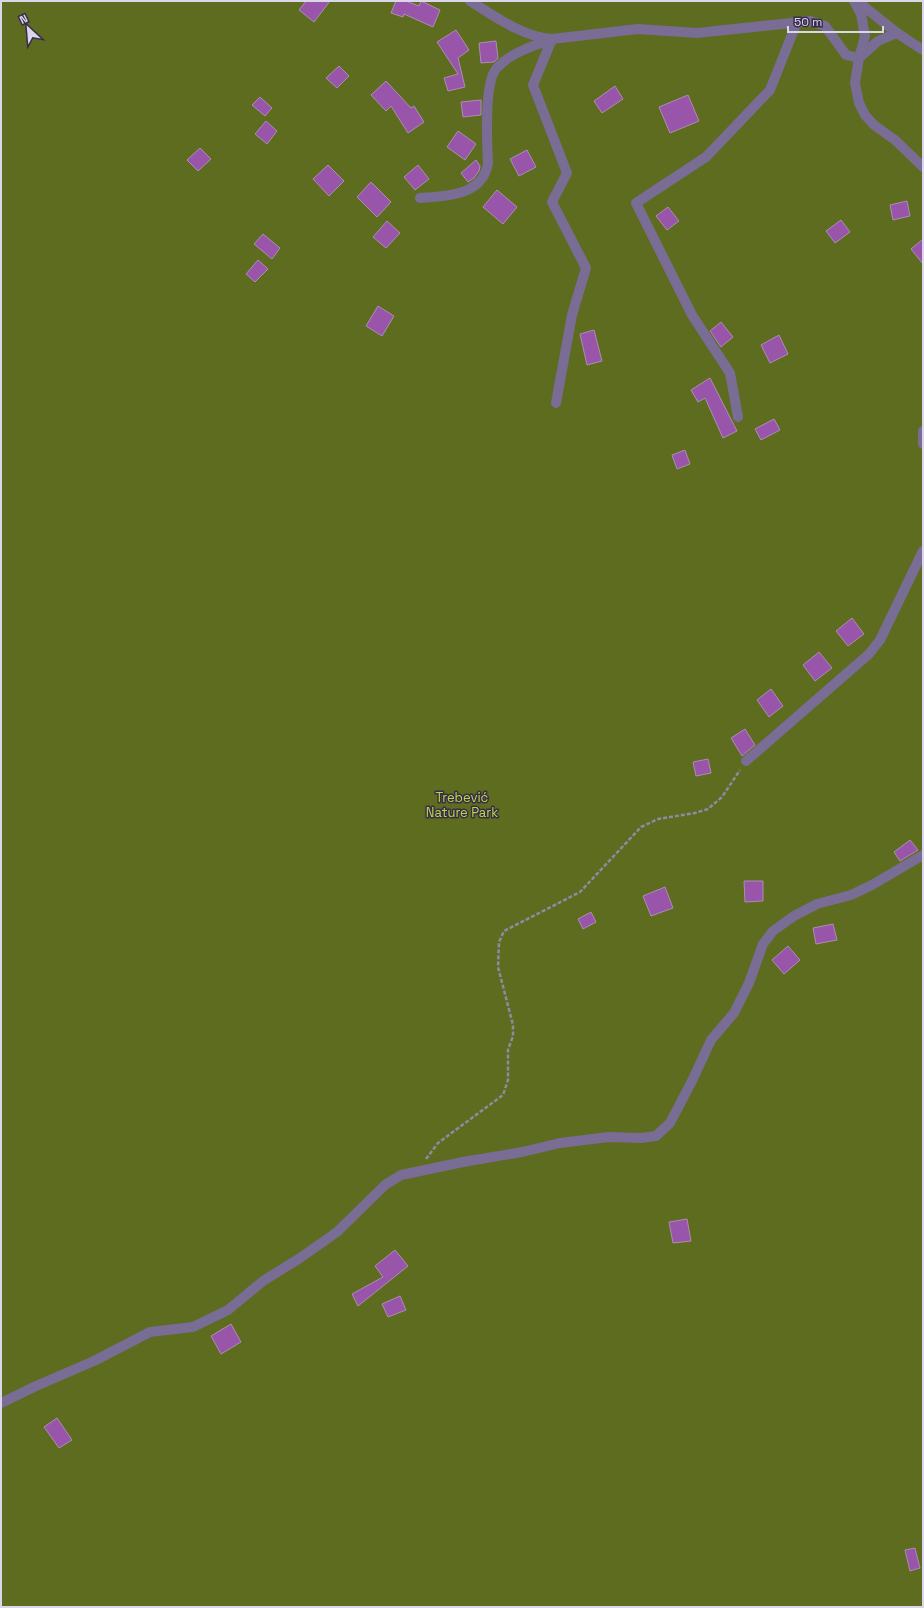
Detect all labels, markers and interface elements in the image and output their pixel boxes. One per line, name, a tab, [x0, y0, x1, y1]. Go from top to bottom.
north arrow	[8, 8, 48, 48]
scale bar	[788, 8, 883, 34]
text: N	[17, 11, 30, 27]
text: 50 m	[794, 14, 822, 30]
park label: Trebević Nature Park	[426, 789, 498, 821]

